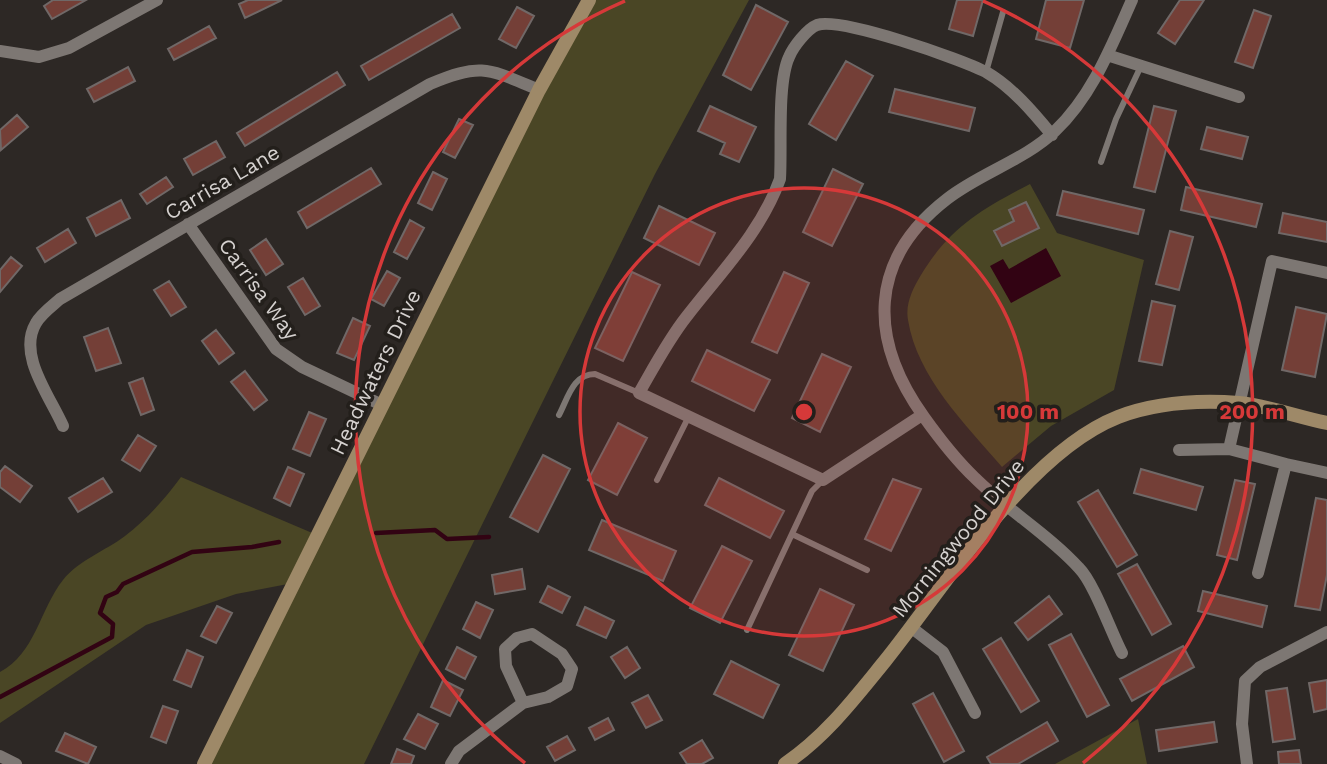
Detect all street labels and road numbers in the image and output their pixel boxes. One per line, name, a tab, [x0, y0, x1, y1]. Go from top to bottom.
street label: Carrisa Lane	[160, 139, 284, 225]
street label: Carrisa Way	[214, 233, 304, 345]
street label: Headwaters Drive	[324, 285, 426, 459]
street label: Morningwood Drive	[886, 454, 1030, 622]

